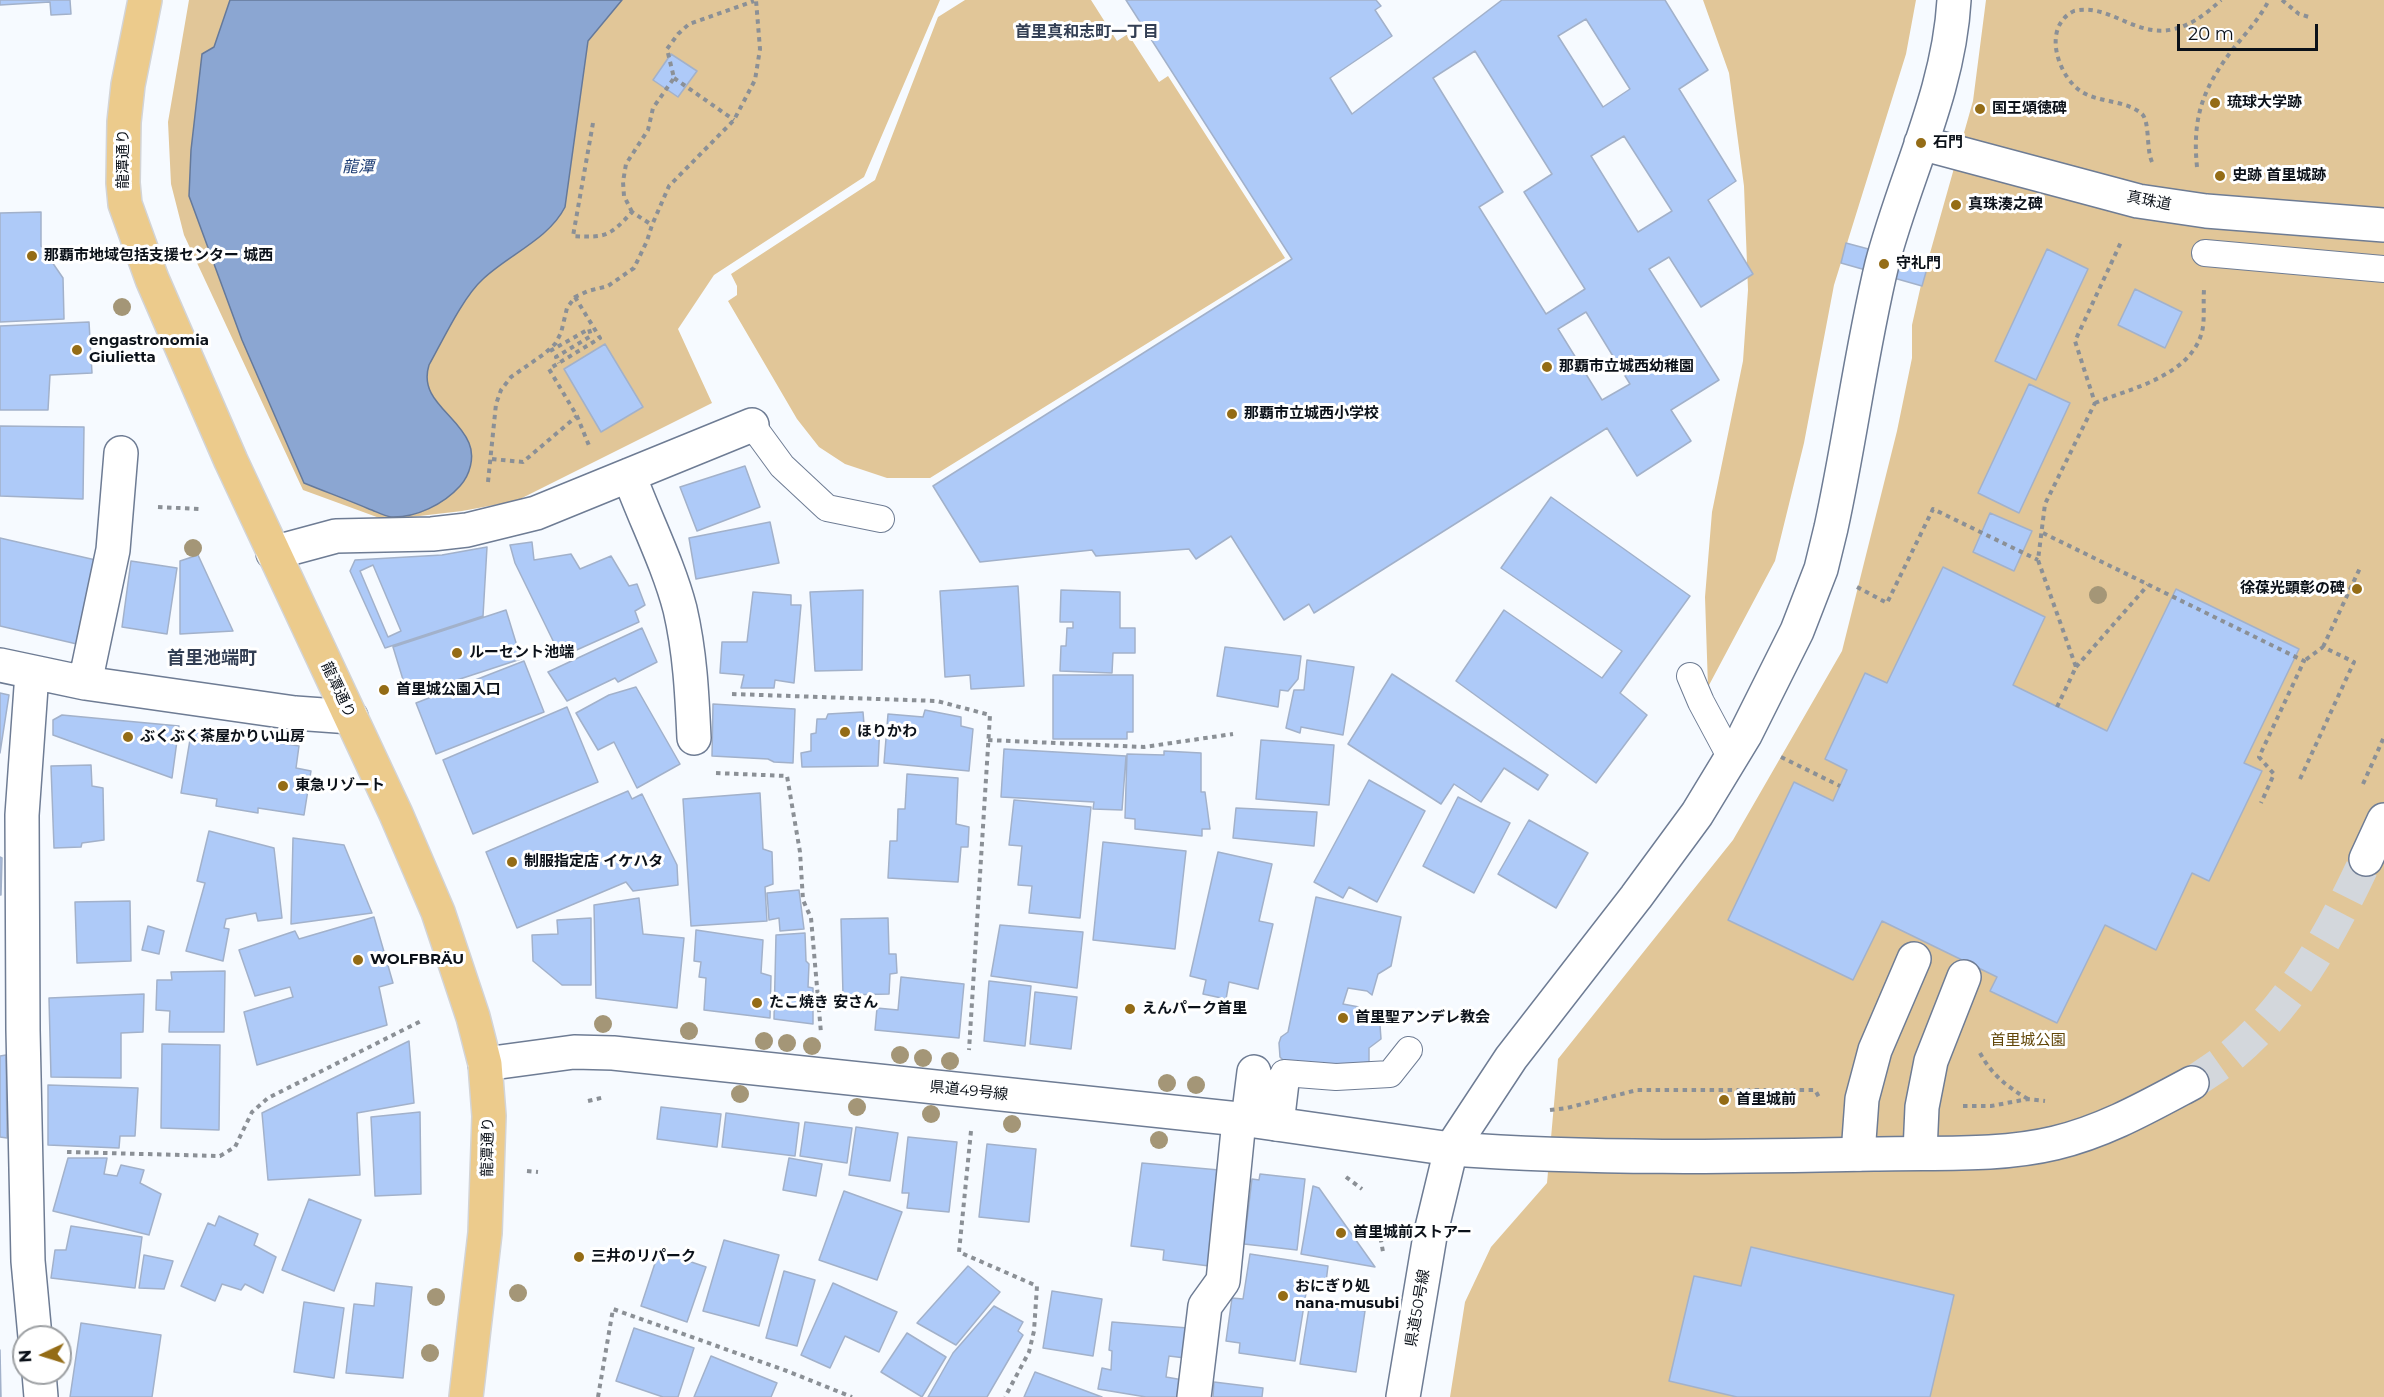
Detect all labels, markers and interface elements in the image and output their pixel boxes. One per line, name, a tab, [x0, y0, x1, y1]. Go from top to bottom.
scale bar	[2180, 12, 2321, 50]
district label: 首里真和志町一丁目	[1015, 22, 1159, 42]
text: 20 m	[2188, 23, 2234, 45]
place label: 琉球大学跡	[2227, 94, 2302, 112]
marker: 琉球大学跡	[2208, 96, 2222, 110]
place label: 国王頌徳碑	[1992, 100, 2067, 118]
marker: 国王頌徳碑	[1973, 102, 1987, 116]
street label: 龍潭通り	[115, 129, 133, 189]
place label: 石門	[1933, 134, 1963, 152]
marker: 石門	[1914, 136, 1928, 150]
water label: 龍潭	[342, 157, 374, 177]
place label: 史跡 首里城跡	[2232, 167, 2326, 185]
marker: 史跡 首里城跡	[2213, 169, 2227, 183]
street label: 真珠道	[2125, 188, 2173, 214]
place label: 真珠湊之碑	[1968, 196, 2043, 214]
marker: 真珠湊之碑	[1949, 198, 1963, 212]
place label: 那覇市地域包括支援センター 城西	[44, 247, 273, 265]
marker: 那覇市地域包括支援センター 城西	[25, 249, 39, 263]
place label: 守礼門	[1896, 255, 1941, 273]
marker: 守礼門	[1877, 257, 1891, 271]
place label: engastronomia Giulietta	[89, 332, 209, 367]
marker: engastronomia Giulietta	[70, 343, 84, 357]
place label: 那覇市立城西幼稚園	[1559, 358, 1694, 376]
marker: 那覇市立城西幼稚園	[1540, 360, 1554, 374]
place label: 那覇市立城西小学校	[1244, 405, 1379, 423]
marker: 那覇市立城西小学校	[1225, 407, 1239, 421]
place label: 徐葆光顕彰の碑	[2240, 580, 2345, 598]
marker: 徐葆光顕彰の碑	[2350, 582, 2364, 596]
place label: ルーセント池端	[469, 644, 574, 662]
marker: ルーセント池端	[450, 646, 464, 660]
district label: 首里池端町	[167, 648, 257, 670]
street label: 龍潭通り	[317, 659, 359, 721]
place label: 首里城公園入口	[396, 681, 501, 699]
marker: 首里城公園入口	[377, 683, 391, 697]
place label: ほりかわ	[857, 723, 917, 741]
marker: ほりかわ	[838, 725, 852, 739]
place label: ぶくぶく茶屋かりい山房	[140, 728, 305, 746]
marker: ぶくぶく茶屋かりい山房	[121, 730, 135, 744]
place label: 東急リゾート	[295, 777, 385, 795]
marker: 東急リゾート	[276, 779, 290, 793]
place label: 制服指定店 イケハタ	[524, 853, 663, 871]
marker: 制服指定店 イケハタ	[505, 855, 519, 869]
place label: WOLFBRÄU	[370, 951, 464, 969]
marker: WOLFBRÄU	[351, 953, 365, 967]
place label: たこ焼き 安さん	[769, 994, 878, 1012]
marker: たこ焼き 安さん	[750, 996, 764, 1010]
place label: えんパーク首里	[1142, 1000, 1247, 1018]
marker: えんパーク首里	[1123, 1002, 1137, 1016]
place label: 首里聖アンデレ教会	[1355, 1009, 1490, 1027]
marker: 首里聖アンデレ教会	[1336, 1011, 1350, 1025]
park label: 首里城公園	[1991, 1032, 2065, 1050]
street label: 県道49号線	[929, 1078, 1009, 1104]
place label: 首里城前	[1736, 1091, 1796, 1109]
marker: 首里城前	[1717, 1093, 1731, 1107]
street label: 龍潭通り	[478, 1117, 498, 1177]
place label: 首里城前ストアー	[1353, 1224, 1472, 1242]
marker: 首里城前ストアー	[1334, 1226, 1348, 1240]
place label: 三井のリパーク	[591, 1248, 696, 1266]
marker: 三井のリパーク	[572, 1250, 586, 1264]
street label: 県道50号線	[1402, 1268, 1434, 1348]
place label: おにぎり処 nana-musubi	[1295, 1278, 1399, 1313]
marker: おにぎり処 nana-musubi	[1276, 1289, 1290, 1303]
north arrow	[12, 1325, 72, 1385]
text: N	[16, 1349, 35, 1363]

